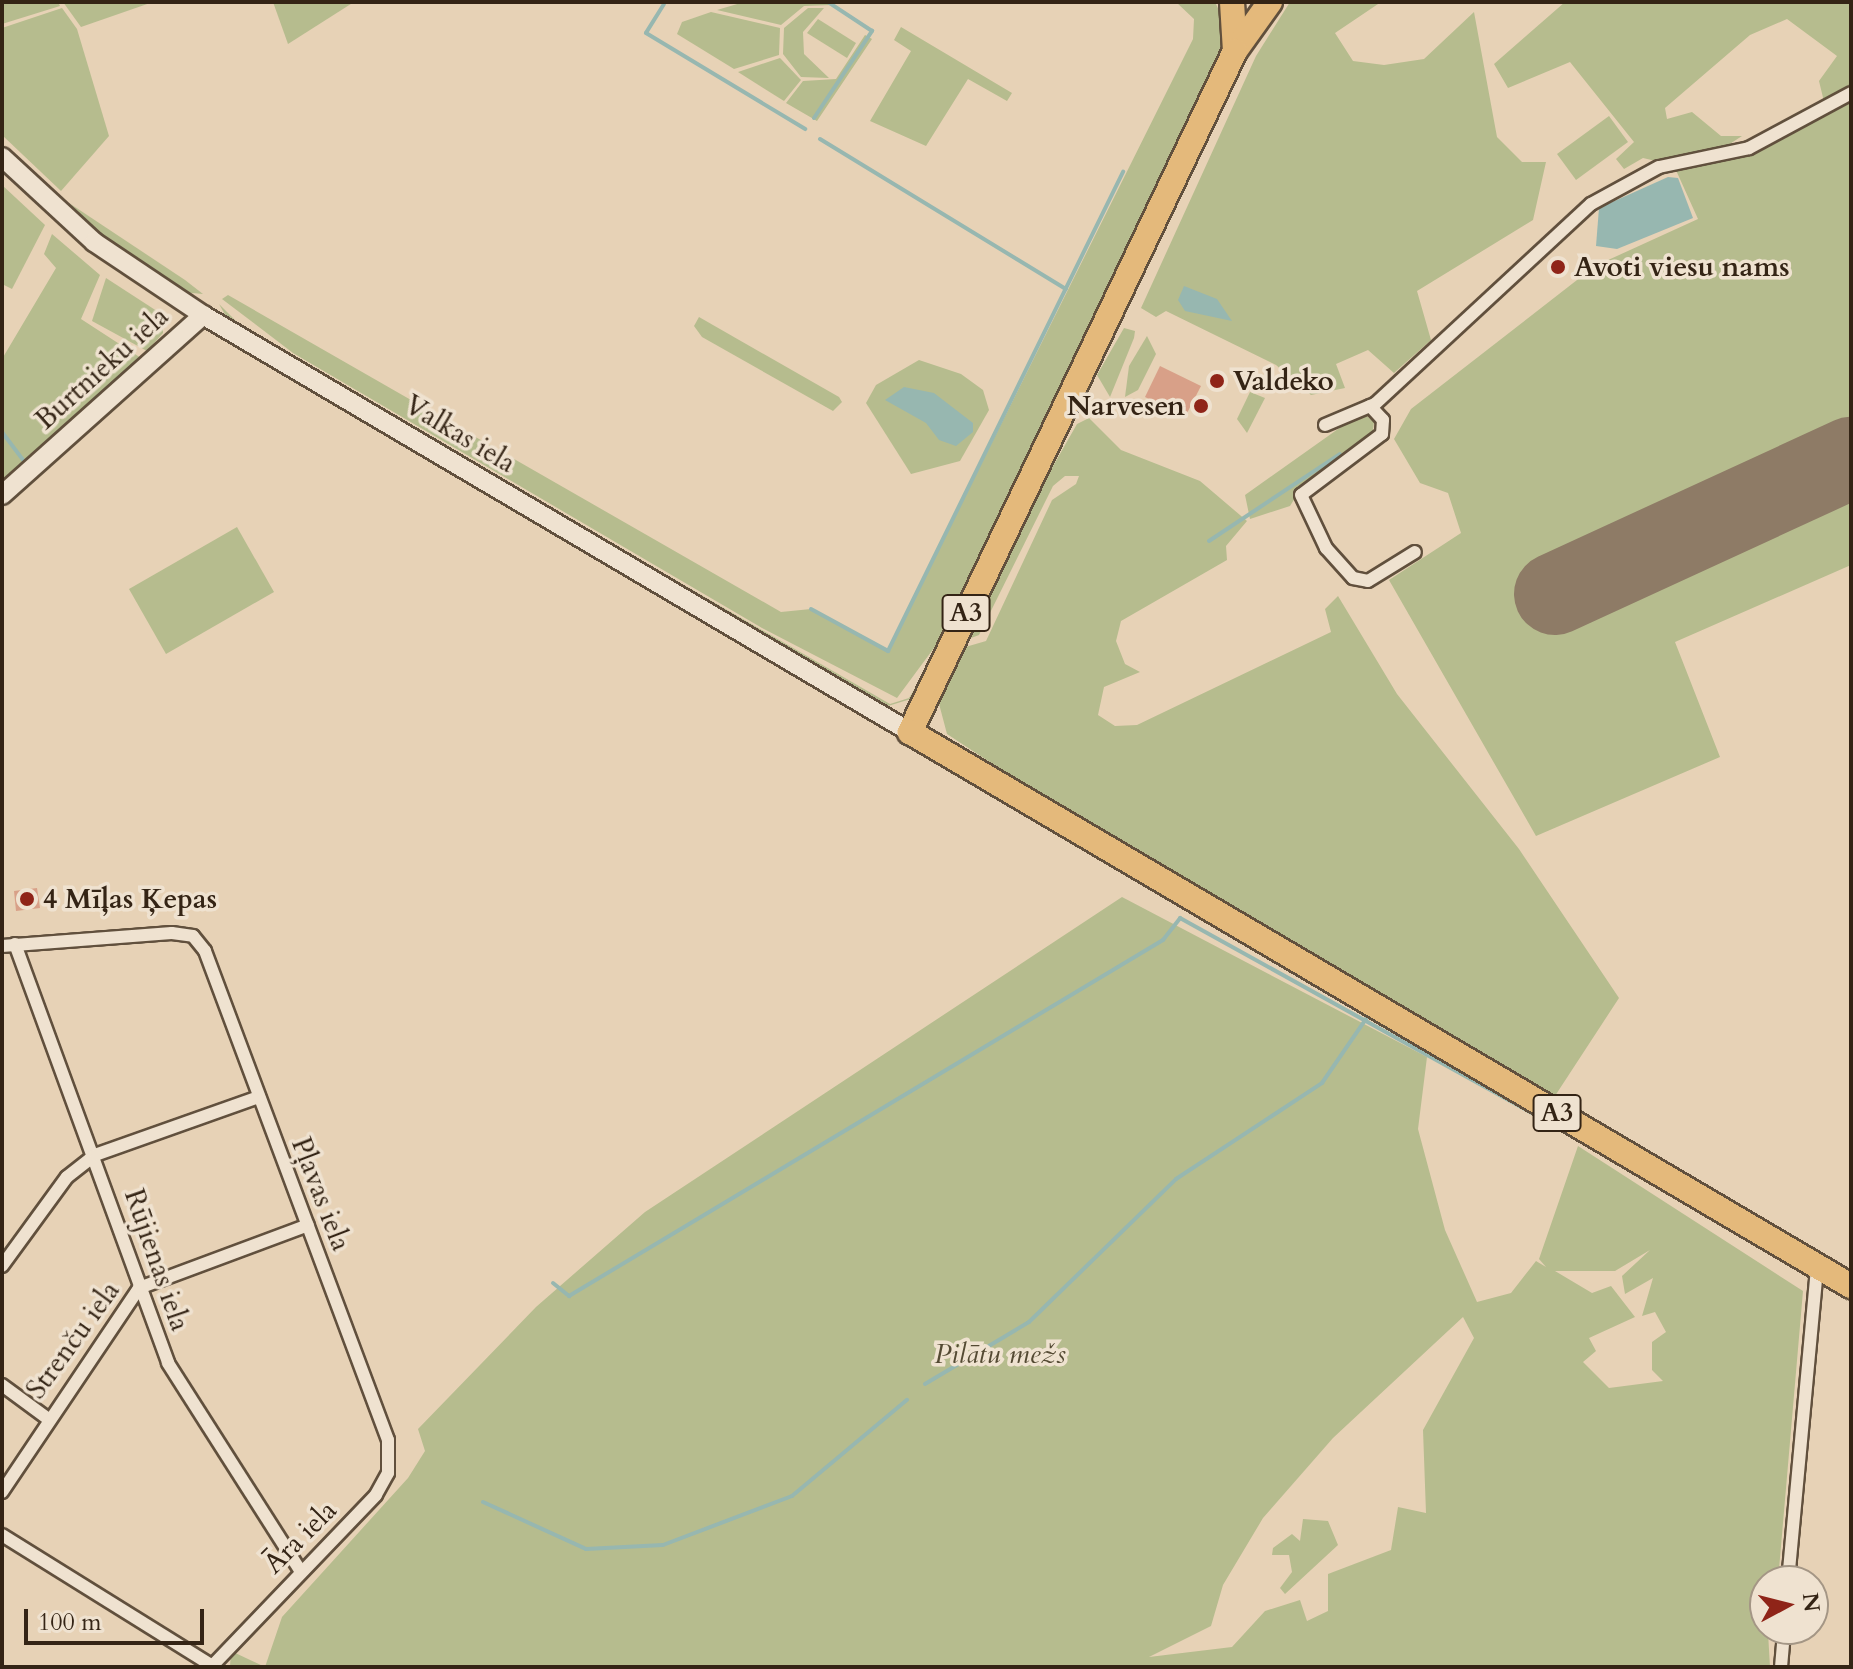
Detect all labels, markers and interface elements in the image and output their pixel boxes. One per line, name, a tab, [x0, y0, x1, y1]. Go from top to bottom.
place label: Avoti viesu nams	[1574, 250, 1790, 284]
marker: Avoti viesu nams	[1549, 258, 1567, 276]
street label: Burtnieku iela	[28, 299, 176, 437]
place label: Valdeko	[1233, 364, 1334, 398]
marker: Valdeko	[1208, 372, 1226, 390]
street label: Valkas iela	[398, 388, 522, 480]
place label: Narvesen	[1067, 389, 1185, 423]
marker: Narvesen	[1192, 397, 1210, 415]
road number: A3	[940, 591, 992, 635]
place label: 4 Mīļas Ķepas	[43, 882, 217, 916]
marker: 4 Mīļas Ķepas	[18, 890, 36, 908]
road number: A3	[1531, 1091, 1583, 1135]
street label: Pļavas iela	[284, 1133, 358, 1255]
street label: Rūjienas iela	[117, 1185, 197, 1335]
street label: Strenču iela	[19, 1275, 127, 1405]
park label: Pilātu mežs	[934, 1337, 1066, 1371]
street label: Āra iela	[256, 1493, 344, 1581]
north arrow	[1749, 1565, 1829, 1645]
text: N	[1795, 1591, 1827, 1614]
scale bar	[28, 1593, 208, 1643]
text: 100 m	[38, 1606, 102, 1639]

